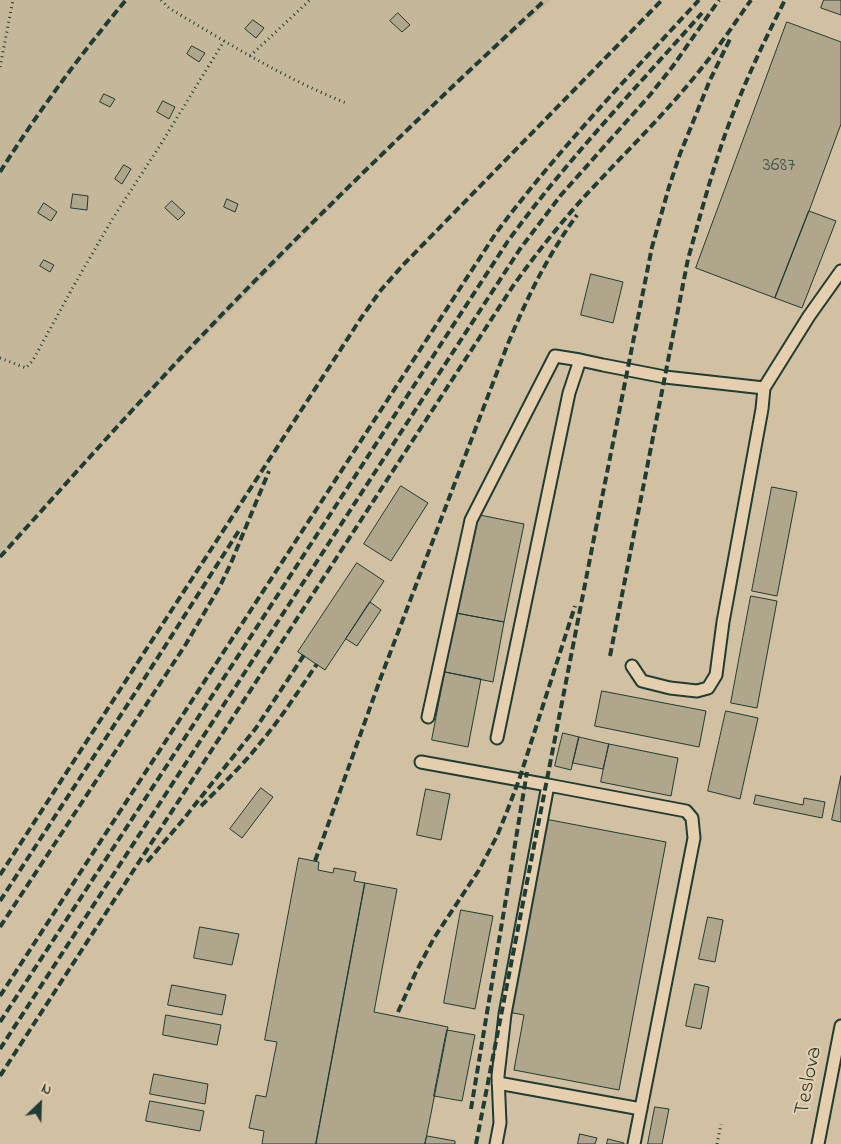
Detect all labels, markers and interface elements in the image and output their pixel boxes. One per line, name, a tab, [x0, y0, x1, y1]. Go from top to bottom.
house number: 3687	[763, 155, 795, 179]
street label: Teslova	[790, 1045, 830, 1117]
text: N	[38, 1078, 55, 1101]
north arrow	[15, 1079, 65, 1129]

